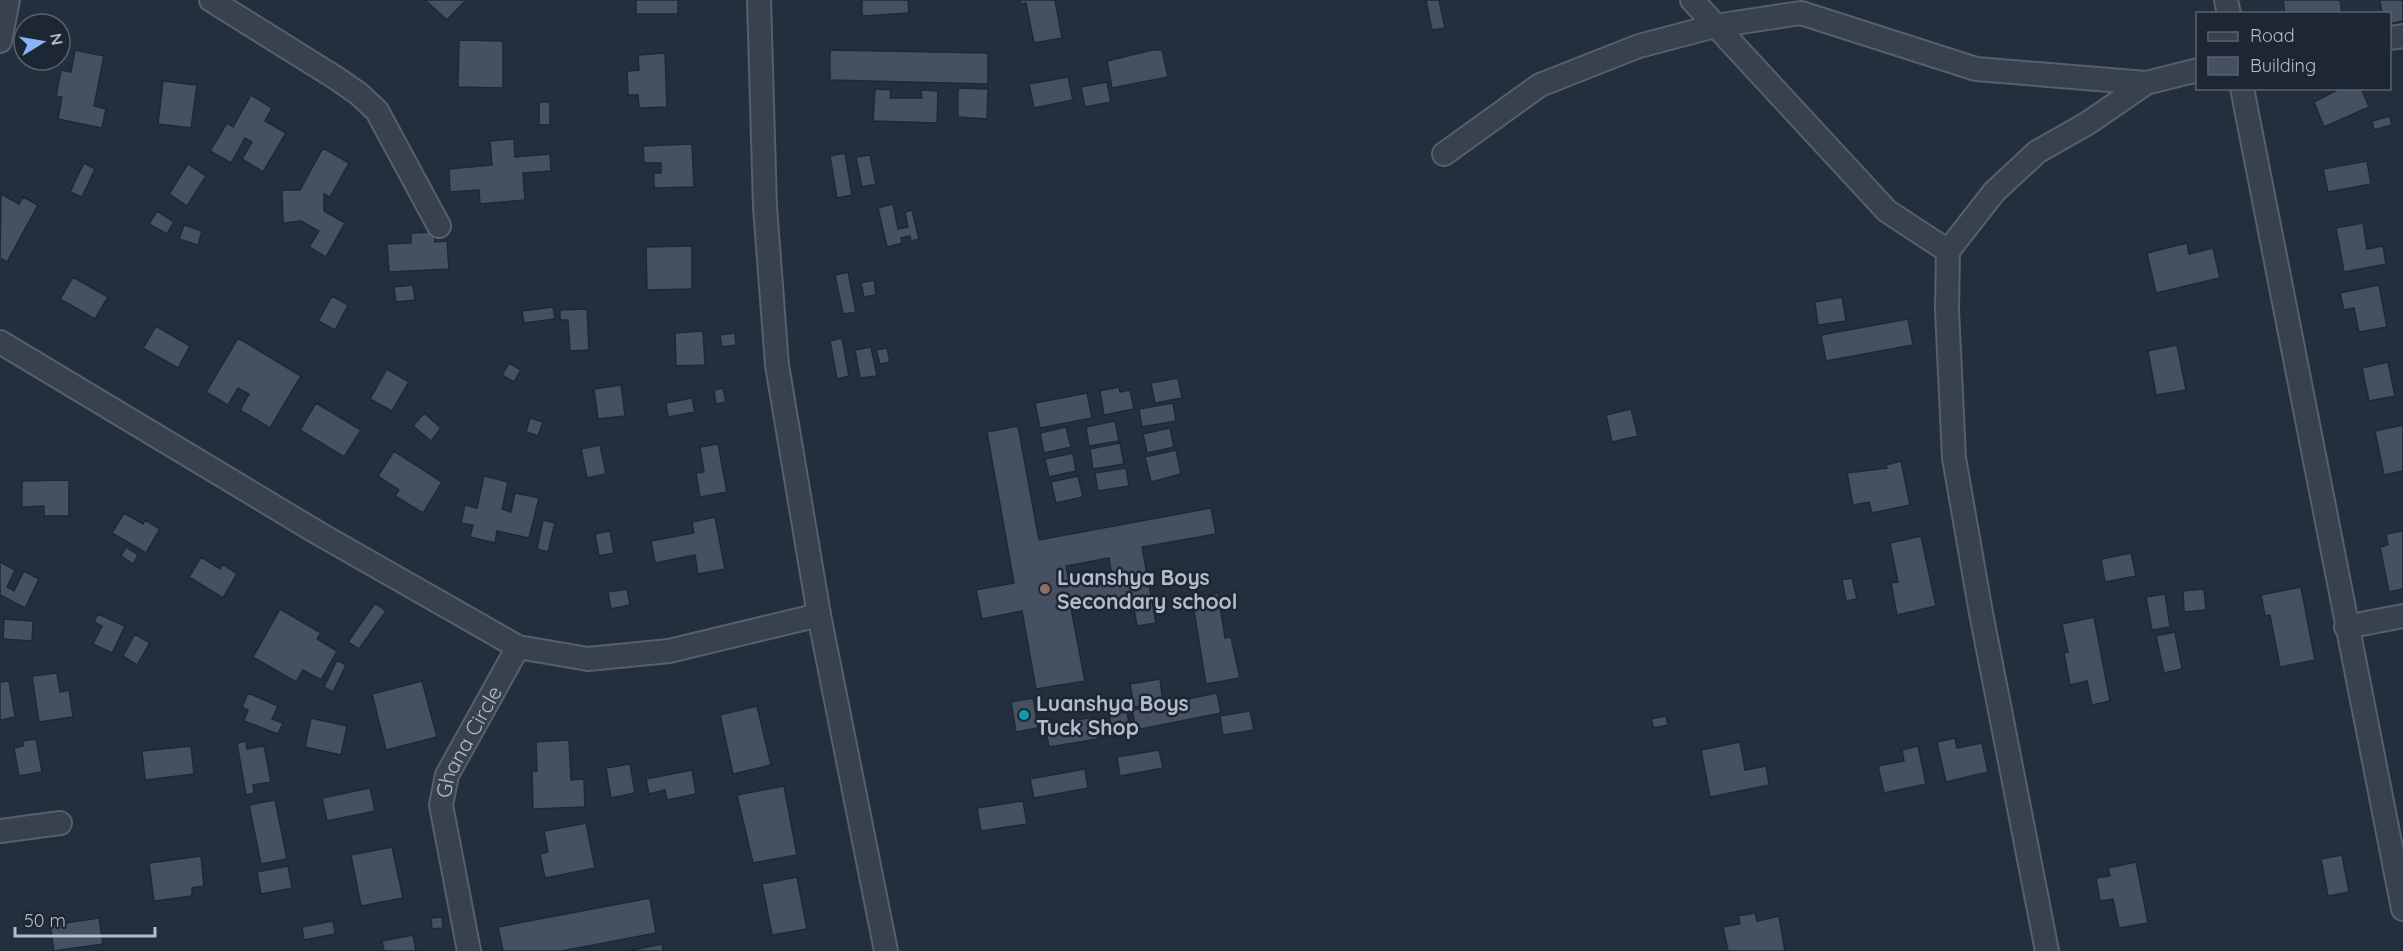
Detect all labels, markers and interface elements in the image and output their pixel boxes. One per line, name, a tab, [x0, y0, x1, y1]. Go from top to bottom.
north arrow	[12, 12, 72, 72]
legend	[2196, 12, 2391, 90]
text: Road	[2250, 24, 2295, 47]
text: N	[46, 31, 68, 47]
text: Building	[2250, 54, 2316, 77]
place label: Luanshya Boys Secondary school	[1057, 564, 1237, 614]
marker: Luanshya Boys Secondary school	[1038, 582, 1052, 596]
street label: Ghana Circle	[430, 681, 507, 800]
place label: Luanshya Boys Tuck Shop	[1036, 690, 1189, 740]
marker: Luanshya Boys Tuck Shop	[1017, 708, 1031, 722]
scale bar	[15, 900, 154, 938]
text: 50 m	[24, 909, 66, 932]

